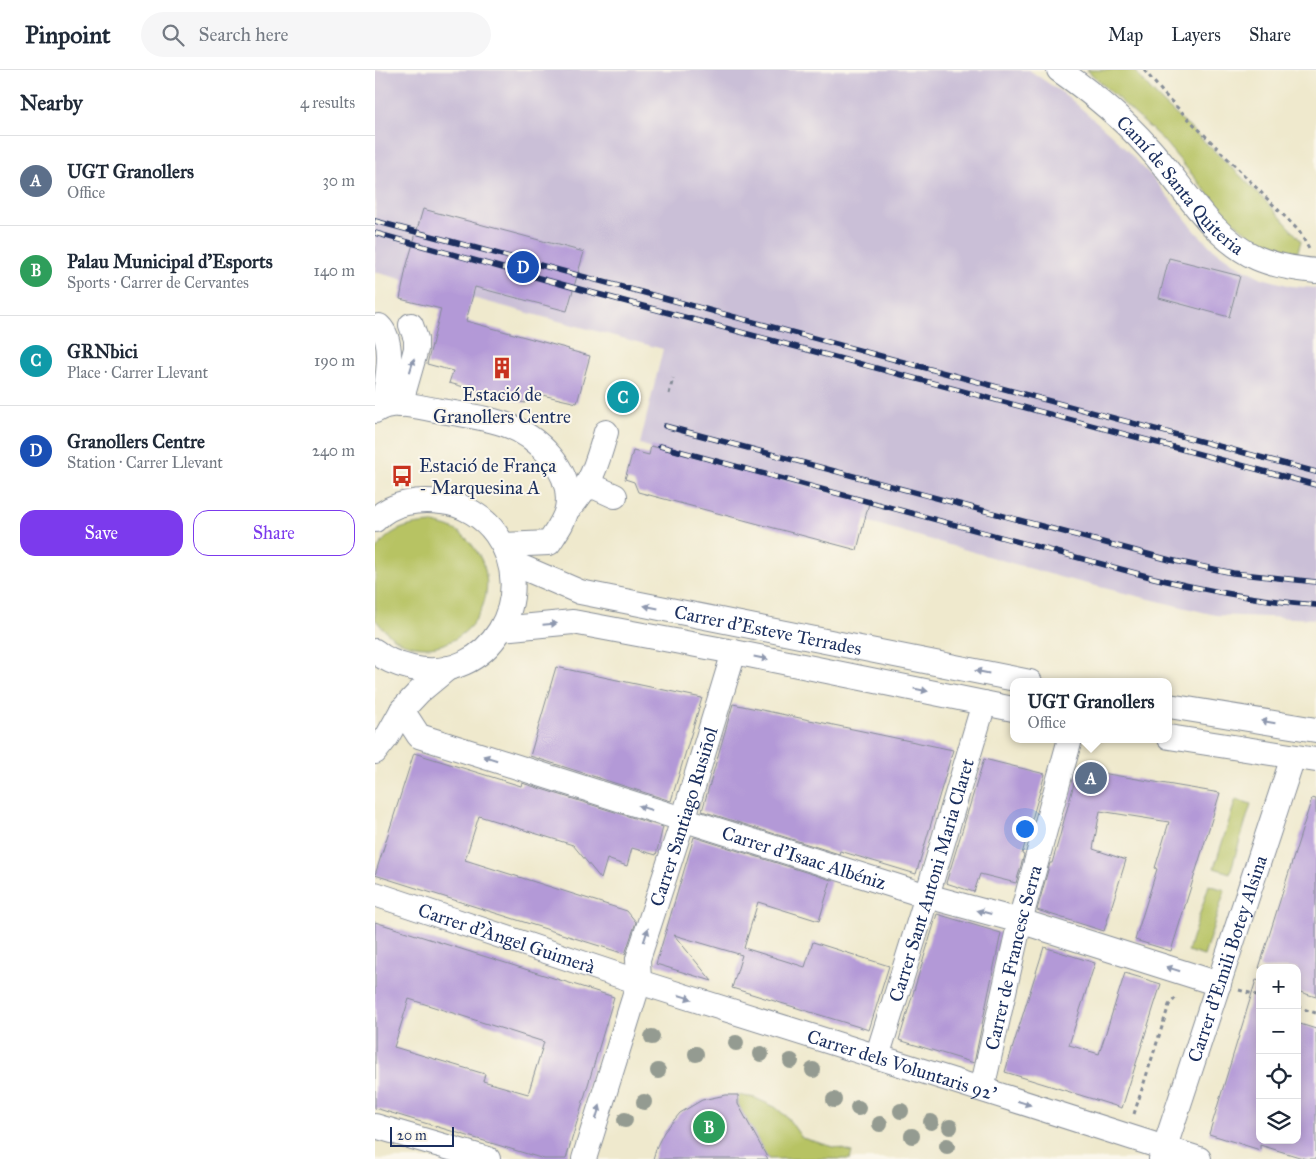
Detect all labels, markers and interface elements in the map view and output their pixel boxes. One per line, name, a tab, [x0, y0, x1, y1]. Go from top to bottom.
search box	[141, 12, 491, 57]
text: Pinpoint	[25, 20, 111, 50]
icon: search	[159, 21, 187, 49]
text: Search here	[199, 23, 289, 46]
text: Map	[1108, 24, 1143, 46]
text: Layers	[1171, 24, 1221, 46]
text: Share	[1249, 24, 1291, 46]
text: Nearby	[20, 90, 83, 116]
text: 4 results	[300, 93, 355, 112]
street label: Camí de Santa Quiteria	[1112, 111, 1249, 260]
text: UGT Granollers	[67, 160, 194, 183]
text: A	[31, 171, 41, 190]
text: 30 m	[322, 171, 355, 190]
text: Office	[67, 183, 105, 202]
pin: D	[507, 248, 539, 286]
text: Palau Municipal d'Esports	[67, 250, 273, 273]
text: B	[31, 261, 41, 280]
text: 140 m	[314, 261, 355, 280]
text: Sports · Carrer de Cervantes	[67, 273, 249, 292]
text: GRNbici	[67, 340, 138, 363]
text: C	[31, 351, 41, 370]
text: 190 m	[314, 351, 355, 370]
building icon: Estació de Granollers Centre	[489, 355, 515, 381]
one-way arrow	[408, 357, 416, 372]
text: Place · Carrer Llevant	[67, 363, 208, 382]
pin: C	[607, 378, 639, 416]
place label: Estació de Granollers Centre	[433, 383, 571, 428]
text: Granollers Centre	[67, 430, 205, 453]
text: D	[30, 441, 42, 460]
text: 240 m	[312, 441, 355, 460]
text: Station · Carrer Llevant	[67, 453, 223, 472]
place label: Estació de França - Marquesina A	[419, 454, 557, 500]
bus stop icon: Estació de França - Marquesina A	[389, 463, 415, 489]
button: Save	[20, 510, 183, 556]
button: Share	[193, 510, 355, 556]
street label: Carrer d'Esteve Terrades	[672, 600, 864, 660]
one-way arrow	[642, 602, 658, 610]
one-way arrow	[542, 620, 558, 628]
one-way arrow	[754, 654, 769, 662]
one-way arrow	[974, 668, 990, 676]
popup	[1010, 678, 1172, 743]
one-way arrow	[913, 687, 929, 695]
text: UGT Granollers	[1028, 690, 1154, 713]
text: Office	[1028, 713, 1066, 732]
one-way arrow	[1260, 718, 1276, 726]
street label: Carrer Santiago Rusiñol	[645, 723, 723, 909]
one-way arrow	[482, 754, 497, 762]
street label: Carrer Sant Antoni Maria Claret	[884, 755, 979, 1005]
pin: A	[1075, 759, 1107, 797]
one-way arrow	[637, 803, 652, 811]
your location	[1012, 816, 1038, 842]
street label: Carrer d'Isaac Albéniz	[719, 821, 889, 895]
street label: Carrer d'Emili Botey Alsina	[1183, 852, 1272, 1065]
street label: Carrer de Francesc Serra	[980, 862, 1047, 1052]
street label: Carrer d'Àngel Guimerà	[415, 898, 599, 979]
one-way arrow	[977, 907, 992, 915]
one-way arrow	[642, 927, 650, 942]
map controls	[1256, 964, 1301, 1144]
button: +	[1256, 964, 1301, 1009]
one-way arrow	[1165, 965, 1180, 973]
one-way arrow	[678, 994, 693, 1001]
button: −	[1256, 1009, 1301, 1054]
street label: Carrer dels Voluntaris 92'	[804, 1025, 1000, 1106]
button: locate	[1256, 1054, 1301, 1099]
one-way arrow	[1017, 1099, 1032, 1107]
button: layers	[1256, 1099, 1301, 1144]
one-way arrow	[595, 1105, 603, 1120]
pin: B	[693, 1108, 725, 1146]
scale bar	[390, 1124, 454, 1147]
text: 20 m	[397, 1127, 427, 1144]

